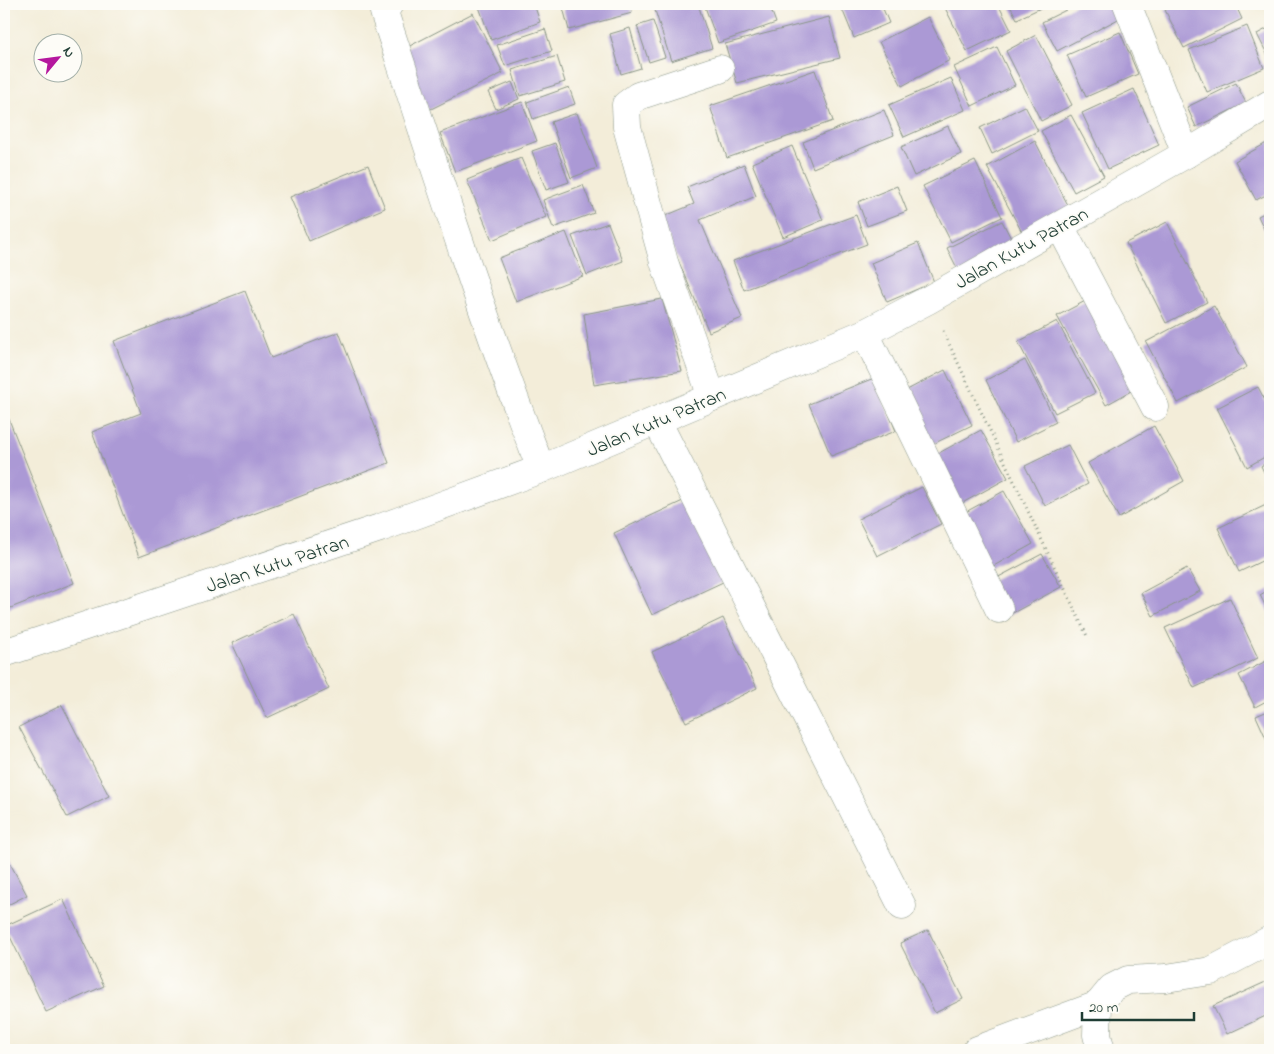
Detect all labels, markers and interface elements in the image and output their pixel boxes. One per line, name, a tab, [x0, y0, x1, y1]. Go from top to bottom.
north arrow	[32, 32, 82, 82]
text: N	[57, 43, 80, 62]
street label: Jalan Kutu Patran	[950, 200, 1094, 298]
street label: Jalan Kutu Patran	[583, 381, 731, 466]
street label: Jalan Kutu Patran	[203, 529, 353, 602]
scale bar	[1082, 989, 1194, 1021]
text: 20 m	[1089, 997, 1119, 1019]

